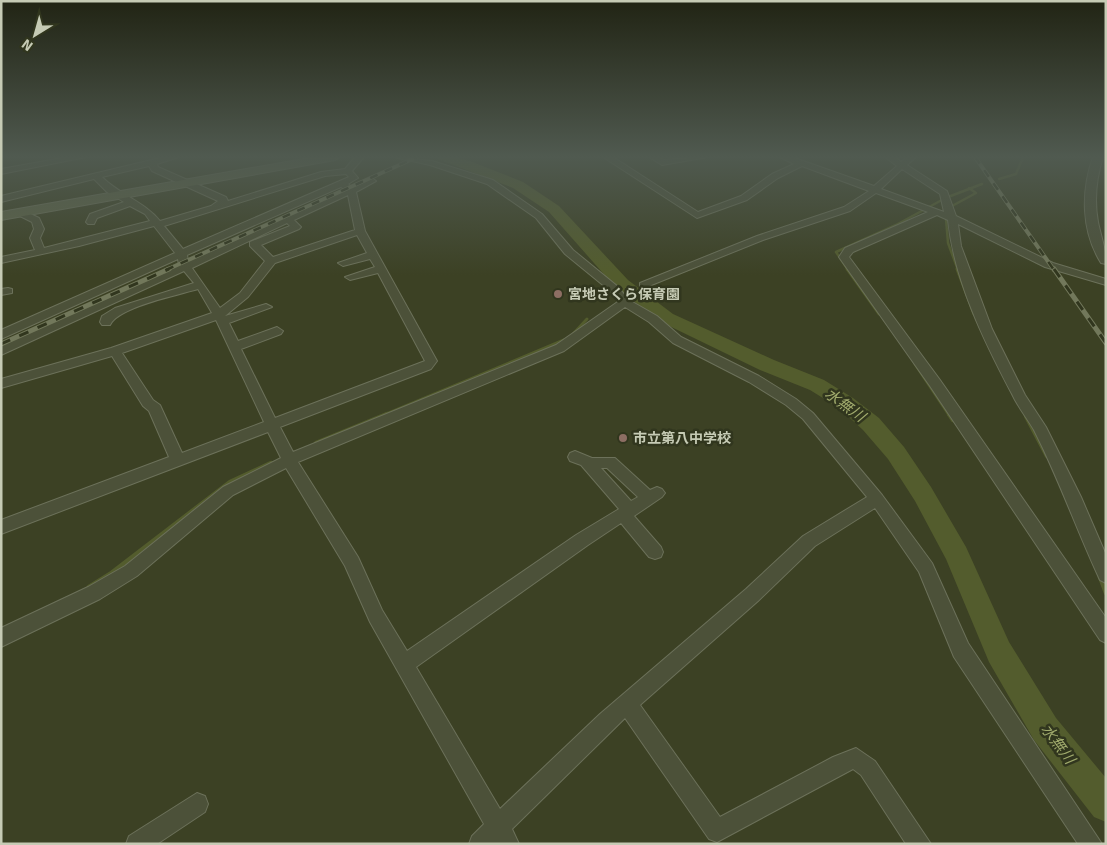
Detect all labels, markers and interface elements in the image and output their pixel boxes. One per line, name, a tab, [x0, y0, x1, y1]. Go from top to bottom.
north arrow	[10, 10, 60, 60]
text: N	[18, 35, 36, 55]
place label: 宮地さくら保育園	[568, 286, 680, 303]
marker: 宮地さくら保育園	[552, 288, 564, 300]
water label: 水無川	[822, 384, 870, 427]
place label: 市立第八中学校	[633, 430, 731, 447]
marker: 市立第八中学校	[617, 432, 629, 444]
water label: 水無川	[1037, 721, 1080, 769]

